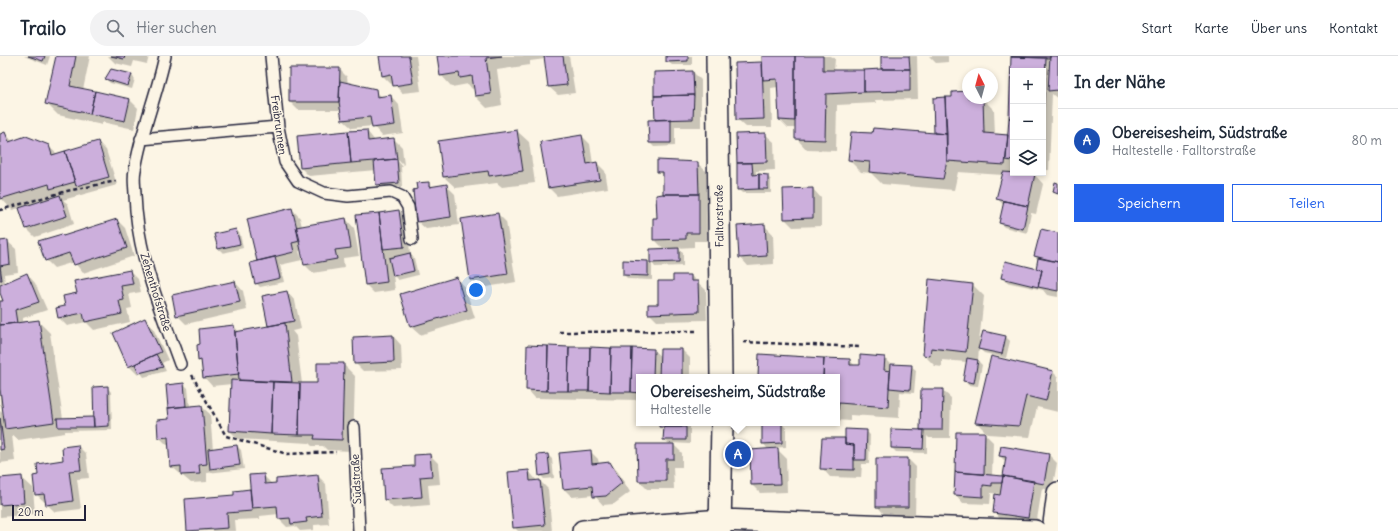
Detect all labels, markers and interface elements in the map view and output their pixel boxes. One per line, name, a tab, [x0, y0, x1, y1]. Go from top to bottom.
search box	[90, 10, 370, 46]
text: Trailo	[20, 16, 66, 40]
icon: search	[104, 17, 126, 39]
text: Hier suchen	[136, 18, 217, 37]
text: Start	[1142, 19, 1172, 37]
text: Karte	[1194, 19, 1229, 37]
text: Über uns	[1251, 19, 1307, 37]
text: Kontakt	[1329, 19, 1378, 37]
north arrow	[962, 68, 998, 104]
map controls	[1010, 68, 1046, 176]
button: +	[1010, 68, 1046, 104]
text: In der Nähe	[1074, 71, 1166, 93]
street label: Freibrunnen	[268, 94, 290, 156]
button: −	[1010, 104, 1046, 140]
text: Obereisesheim, Südstraße	[1112, 123, 1287, 142]
text: A	[1083, 132, 1091, 149]
text: 80 m	[1351, 132, 1382, 149]
button: layers	[1010, 140, 1046, 176]
text: Haltestelle · Falltorstraße	[1112, 142, 1256, 159]
button: Speichern	[1074, 184, 1224, 222]
button: Teilen	[1232, 184, 1382, 222]
street label: Falltorstraße	[711, 185, 727, 247]
street label: Zehenthofstraße	[137, 251, 175, 333]
your location	[466, 280, 486, 300]
popup	[636, 374, 840, 426]
text: Obereisesheim, Südstraße	[650, 382, 826, 401]
text: Haltestelle	[650, 401, 711, 418]
pin: A	[725, 439, 751, 469]
street label: Südstraße	[348, 453, 364, 504]
scale bar	[12, 503, 86, 522]
text: 20 m	[18, 505, 44, 519]

